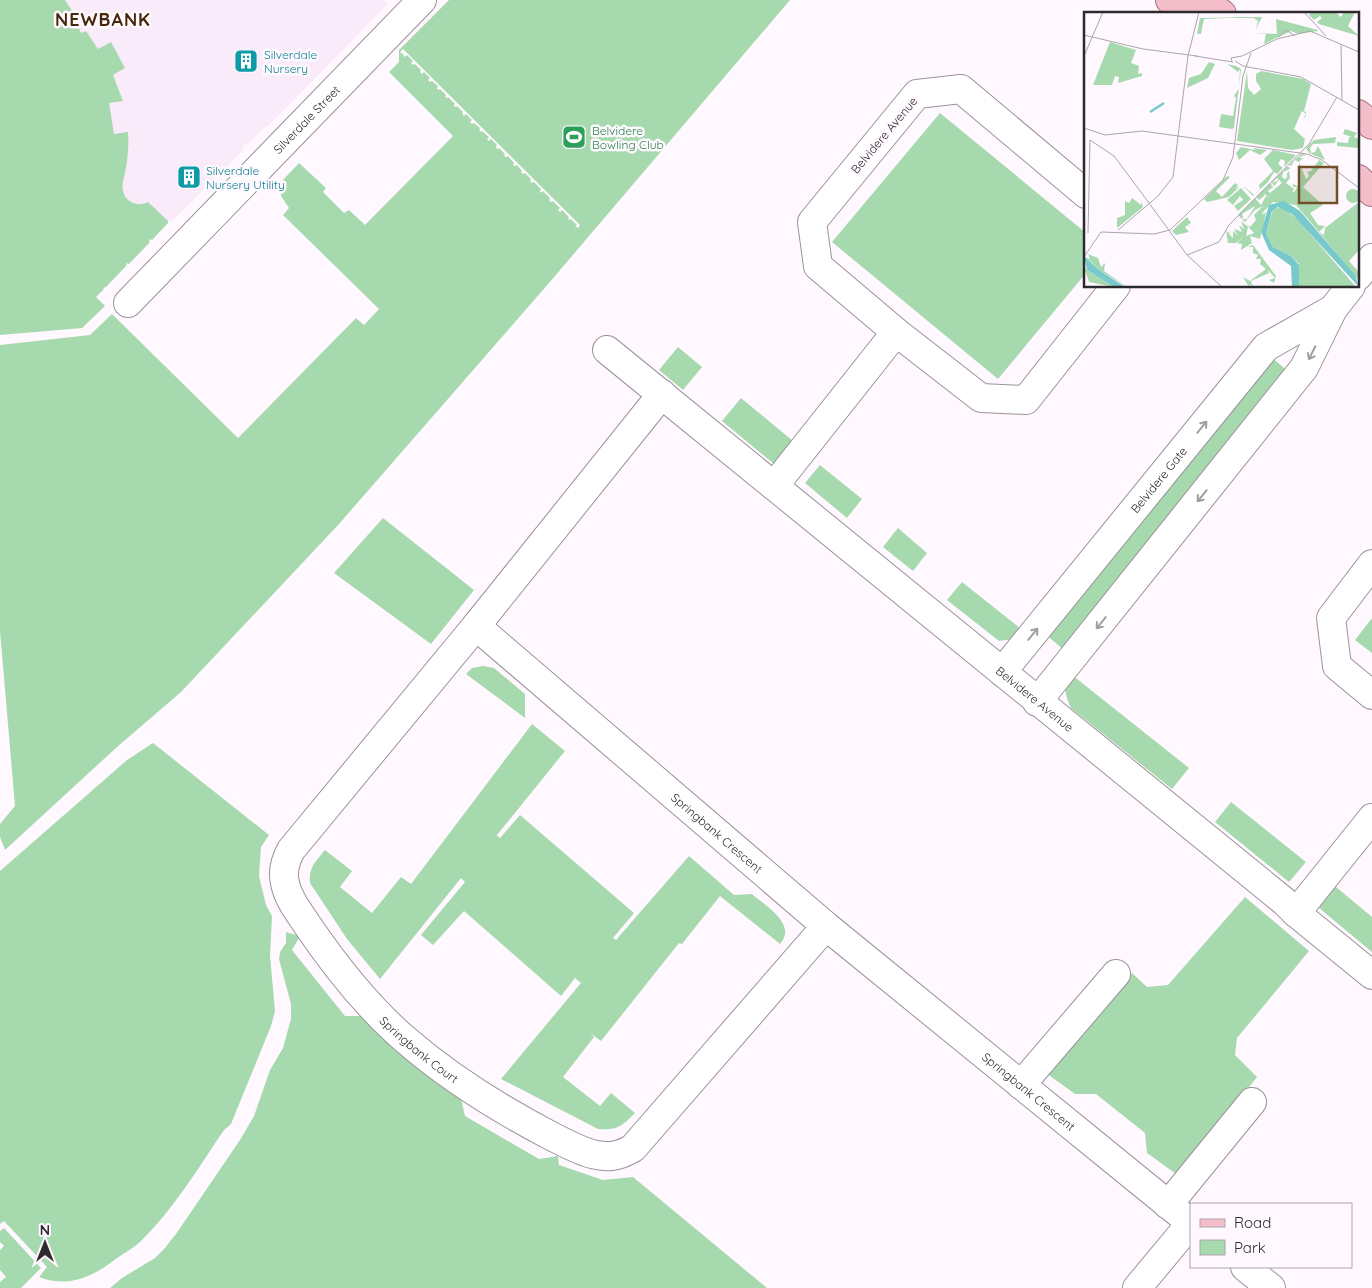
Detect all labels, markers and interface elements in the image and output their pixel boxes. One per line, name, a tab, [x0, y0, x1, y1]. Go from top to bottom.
district label: NEWBANK	[55, 8, 151, 31]
inset map	[1084, 12, 1360, 288]
place label: Silverdale Nursery	[264, 47, 317, 76]
building icon: Silverdale Nursery	[233, 48, 259, 74]
street label: Silverdale Street	[270, 82, 343, 157]
street label: Belvidere Avenue	[848, 93, 921, 176]
place label: Belvidere Bowling Club	[592, 123, 664, 152]
sports icon: Belvidere Bowling Club	[561, 124, 587, 150]
place label: Silverdale Nursery Utility	[206, 163, 285, 192]
building icon: Silverdale Nursery Utility	[176, 164, 202, 190]
one-way arrow	[1306, 345, 1316, 360]
one-way arrow	[1196, 420, 1207, 433]
street label: Belvidere Gate	[1127, 443, 1190, 516]
one-way arrow	[1197, 489, 1208, 502]
one-way arrow	[1095, 616, 1106, 629]
one-way arrow	[1027, 628, 1038, 641]
street label: Belvidere Avenue	[993, 663, 1077, 735]
street label: Springbank Crescent	[668, 789, 766, 876]
street label: Springbank Court	[377, 1013, 462, 1086]
street label: Springbank Crescent	[979, 1049, 1078, 1133]
legend	[1190, 1203, 1352, 1268]
text: Road	[1234, 1213, 1271, 1232]
north arrow	[20, 1218, 70, 1268]
text: N	[40, 1221, 50, 1239]
text: Park	[1234, 1238, 1266, 1257]

